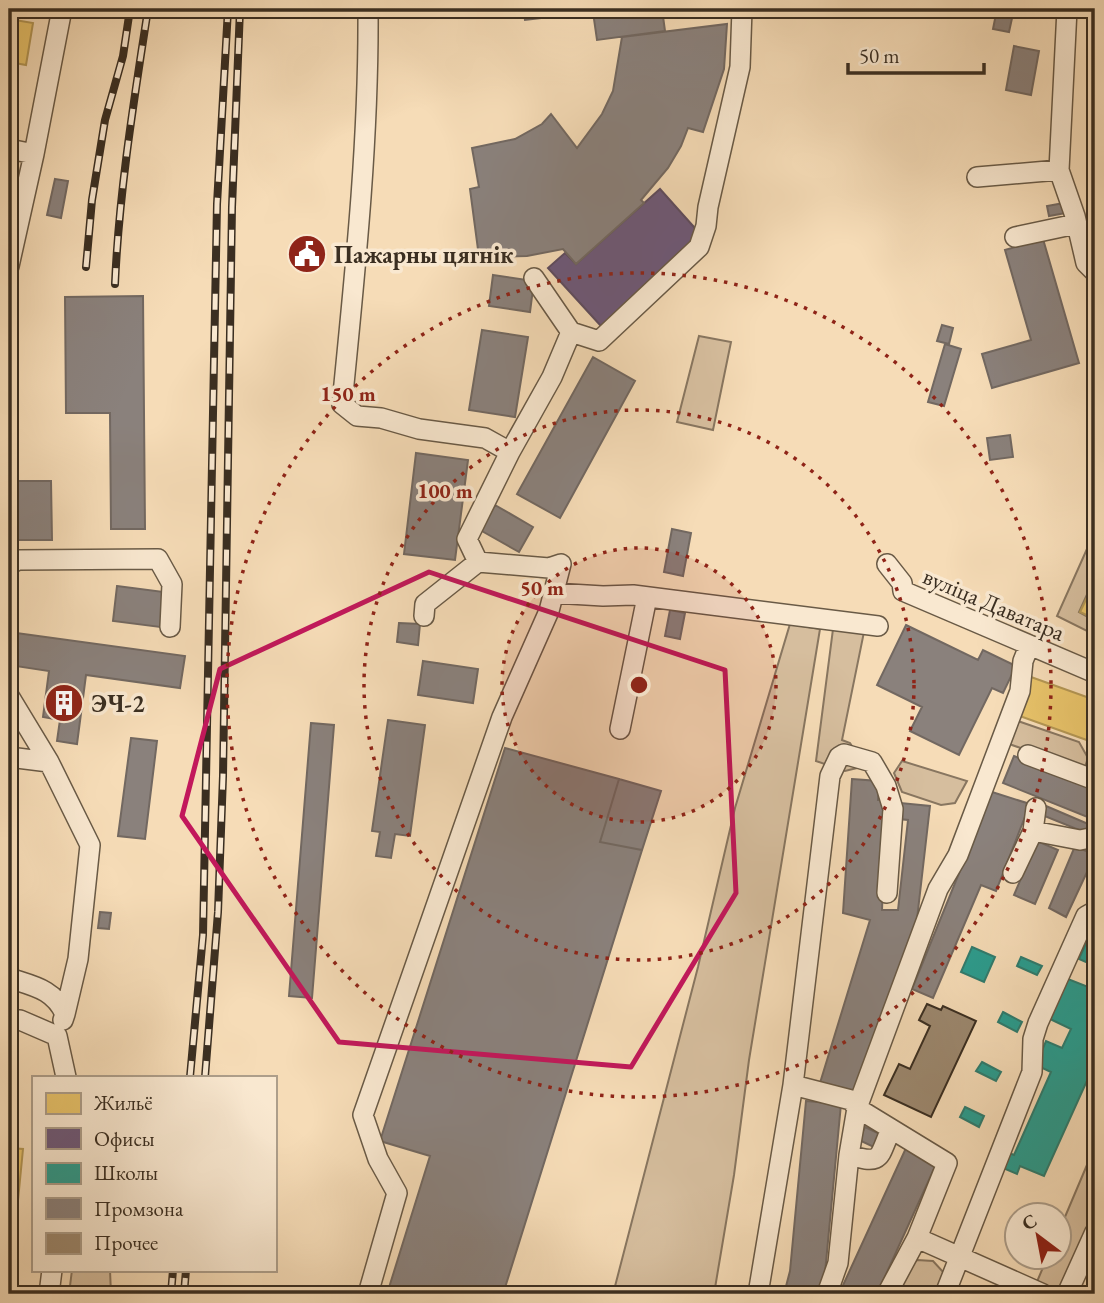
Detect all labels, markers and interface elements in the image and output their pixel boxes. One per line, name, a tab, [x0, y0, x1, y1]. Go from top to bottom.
scale bar	[848, 32, 985, 76]
text: 50 m	[859, 42, 900, 69]
public building icon: Пажарны цягнік	[286, 233, 328, 275]
place label: Пажарны цягнік	[334, 239, 514, 270]
text: 150 m	[320, 380, 376, 407]
text: 100 m	[417, 477, 473, 504]
street label: вуліца Даватара	[918, 560, 1070, 648]
text: 50 m	[520, 574, 564, 601]
centre of rings	[627, 673, 651, 697]
building icon: ЭЧ-2	[43, 682, 85, 724]
place label: ЭЧ-2	[91, 688, 145, 719]
legend	[32, 1076, 276, 1272]
text: Жильё	[93, 1089, 153, 1116]
text: Офисы	[94, 1125, 155, 1152]
text: Школы	[94, 1159, 158, 1186]
text: Промзона	[94, 1195, 184, 1222]
north arrow	[1002, 1202, 1072, 1272]
text: С	[1017, 1208, 1042, 1236]
text: Прочее	[94, 1229, 158, 1256]

